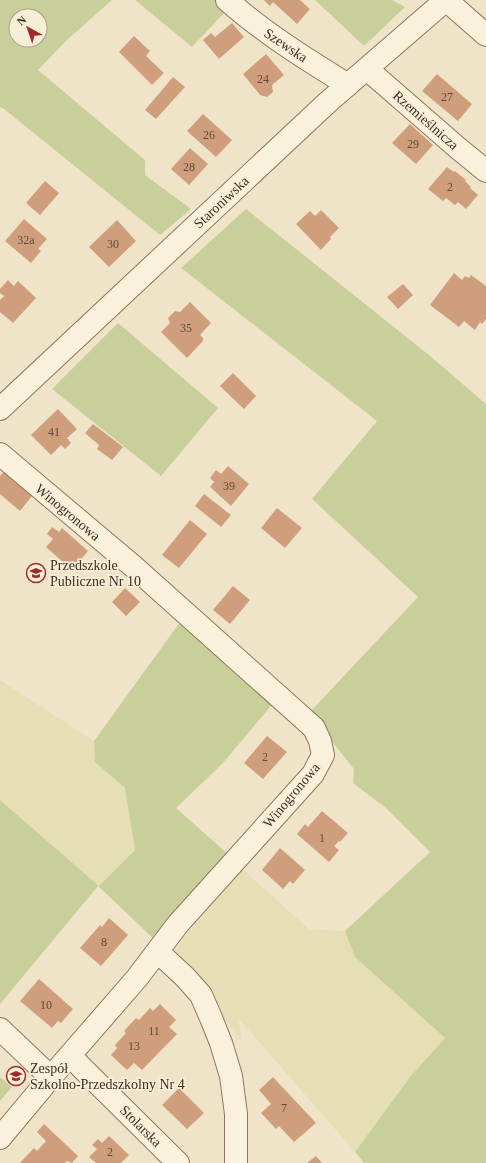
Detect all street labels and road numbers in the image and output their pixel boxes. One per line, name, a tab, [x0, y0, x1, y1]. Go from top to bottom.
street label: Szewska	[261, 25, 311, 66]
street label: Rzemieślnicza	[390, 88, 462, 153]
street label: Staroniwska	[191, 173, 252, 231]
street label: Winogronowa	[32, 481, 104, 544]
street label: Winogronowa	[260, 759, 323, 831]
street label: Stolarska	[117, 1103, 165, 1151]

